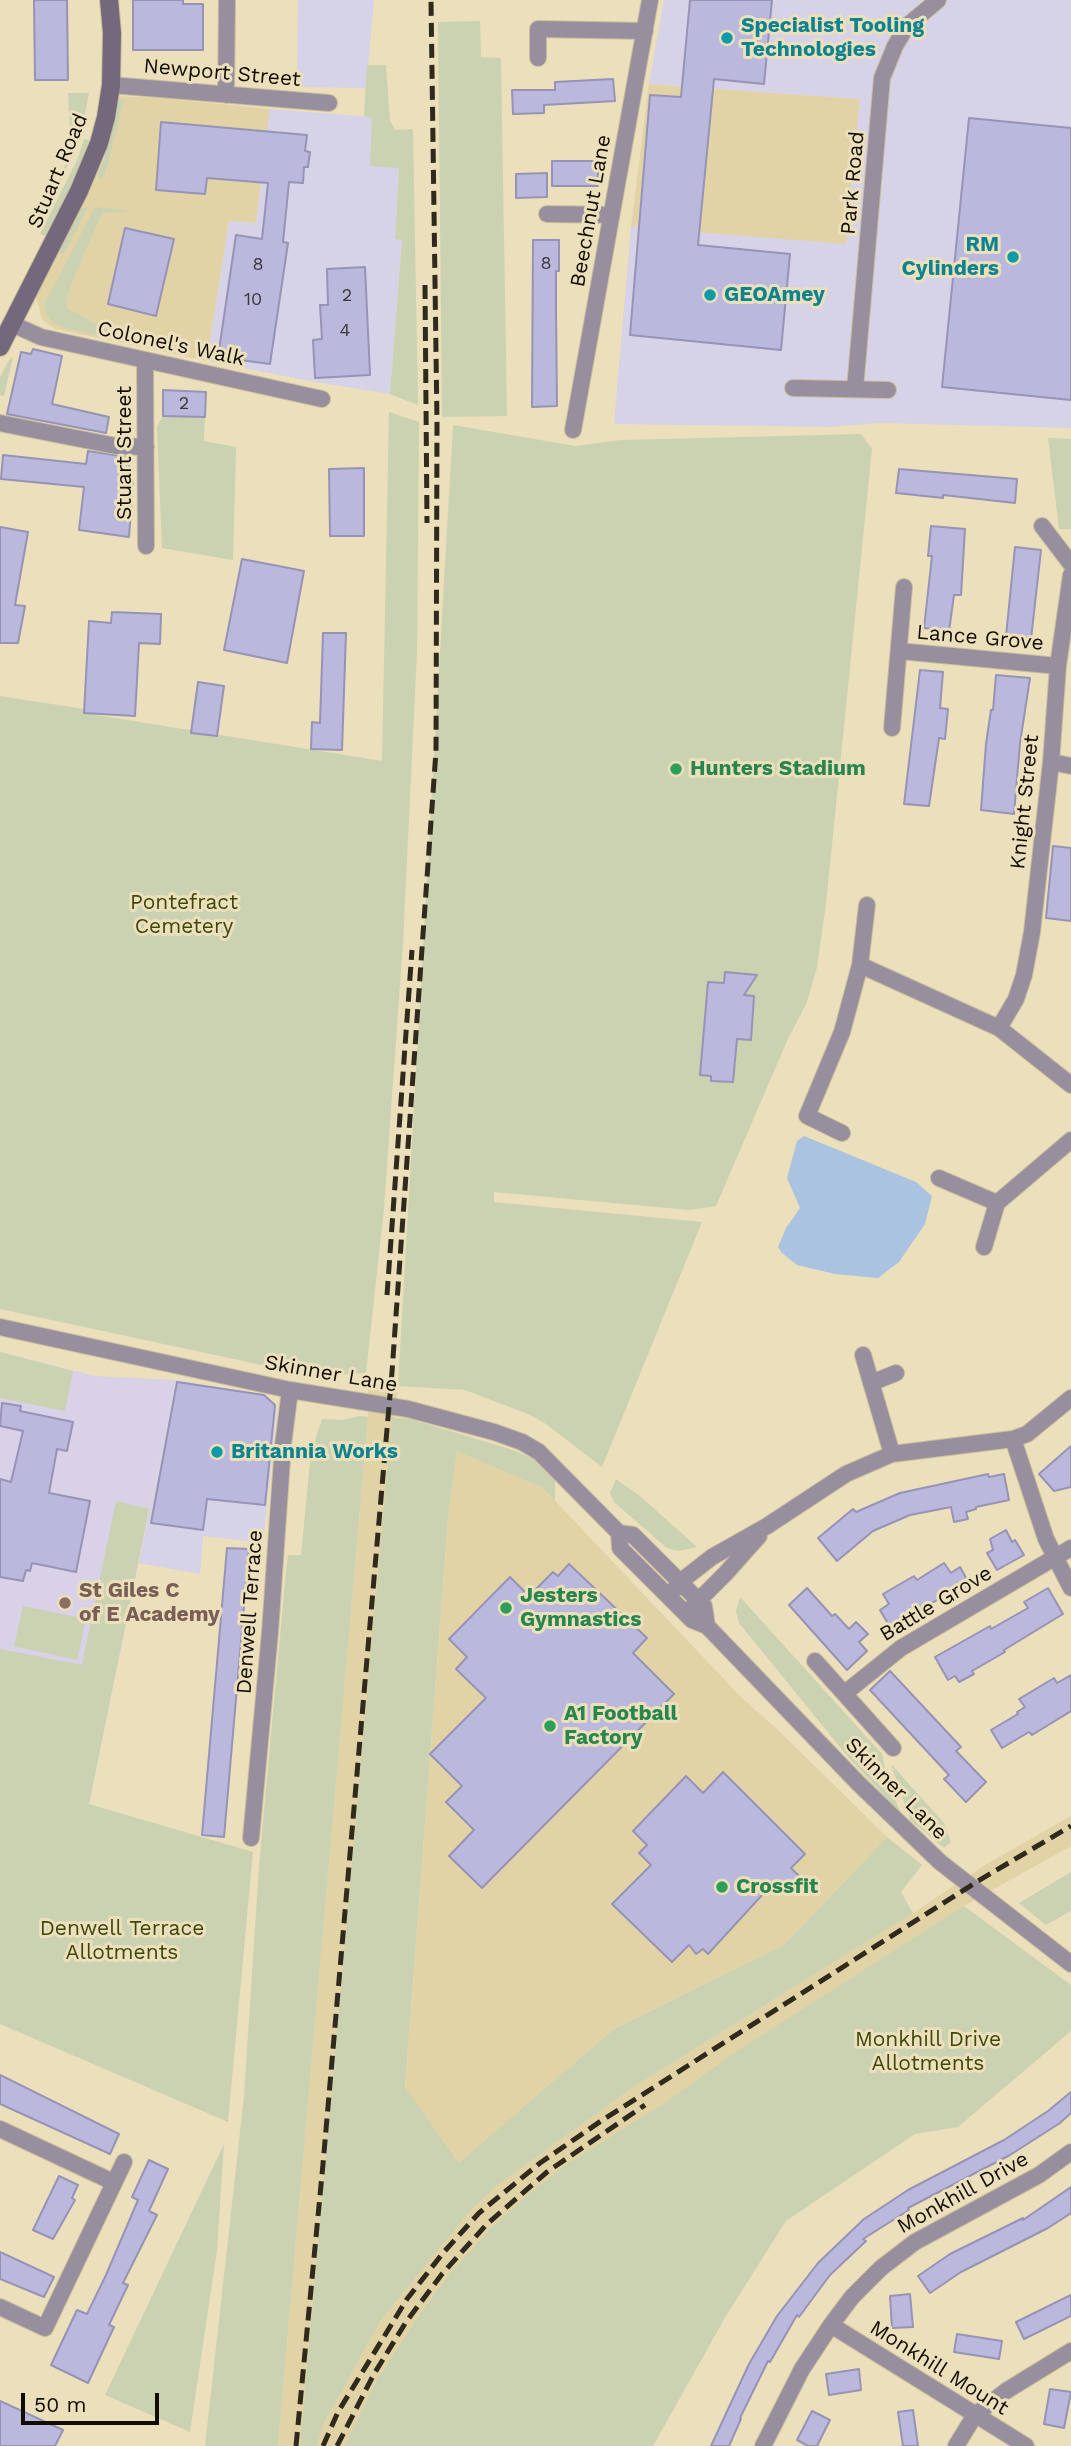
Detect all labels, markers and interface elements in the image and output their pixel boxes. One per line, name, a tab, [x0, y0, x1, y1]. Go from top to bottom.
place label: Specialist Tooling Technologies	[741, 13, 924, 63]
marker: Specialist Tooling Technologies	[719, 30, 735, 46]
street label: Newport Street	[142, 54, 302, 92]
street label: Stuart Road	[23, 110, 93, 232]
street label: Park Road	[836, 130, 870, 236]
street label: Beechnut Lane	[565, 133, 617, 289]
place label: RM Cylinders	[902, 232, 999, 282]
marker: RM Cylinders	[1005, 249, 1021, 265]
house number: 8	[540, 253, 552, 275]
house number: 8	[252, 254, 264, 276]
place label: GEOAmey	[724, 282, 825, 308]
house number: 2	[342, 285, 352, 307]
marker: GEOAmey	[702, 287, 718, 303]
house number: 10	[244, 289, 262, 311]
street label: Colonel's Walk	[95, 316, 247, 372]
house number: 4	[340, 320, 350, 342]
street label: Stuart Street	[112, 386, 138, 520]
house number: 2	[179, 393, 189, 415]
street label: Lance Grove	[915, 620, 1045, 656]
street label: Knight Street	[1005, 733, 1045, 871]
place label: Hunters Stadium	[690, 756, 866, 782]
marker: Hunters Stadium	[668, 761, 684, 777]
park label: Pontefract Cemetery	[130, 890, 238, 940]
street label: Skinner Lane	[263, 1350, 399, 1398]
place label: Britannia Works	[231, 1439, 398, 1465]
marker: Britannia Works	[209, 1444, 225, 1460]
street label: Denwell Terrace	[232, 1529, 268, 1695]
street label: Battle Grove	[875, 1561, 997, 1647]
place label: St Giles C of E Academy	[79, 1578, 220, 1628]
place label: Jesters Gymnastics	[520, 1583, 641, 1633]
marker: St Giles C of E Academy	[57, 1595, 73, 1611]
marker: Jesters Gymnastics	[498, 1600, 514, 1616]
place label: A1 Football Factory	[564, 1701, 677, 1751]
marker: A1 Football Factory	[542, 1718, 558, 1734]
street label: Skinner Lane	[840, 1733, 952, 1845]
place label: Crossfit	[736, 1874, 818, 1900]
marker: Crossfit	[714, 1879, 730, 1895]
park label: Denwell Terrace Allotments	[40, 1916, 204, 1966]
park label: Monkhill Drive Allotments	[855, 2027, 1001, 2077]
street label: Monkhill Drive	[893, 2147, 1033, 2239]
street label: Monkhill Mount	[865, 2315, 1013, 2421]
scale bar	[24, 2380, 163, 2424]
text: 50 m	[34, 2392, 86, 2417]

